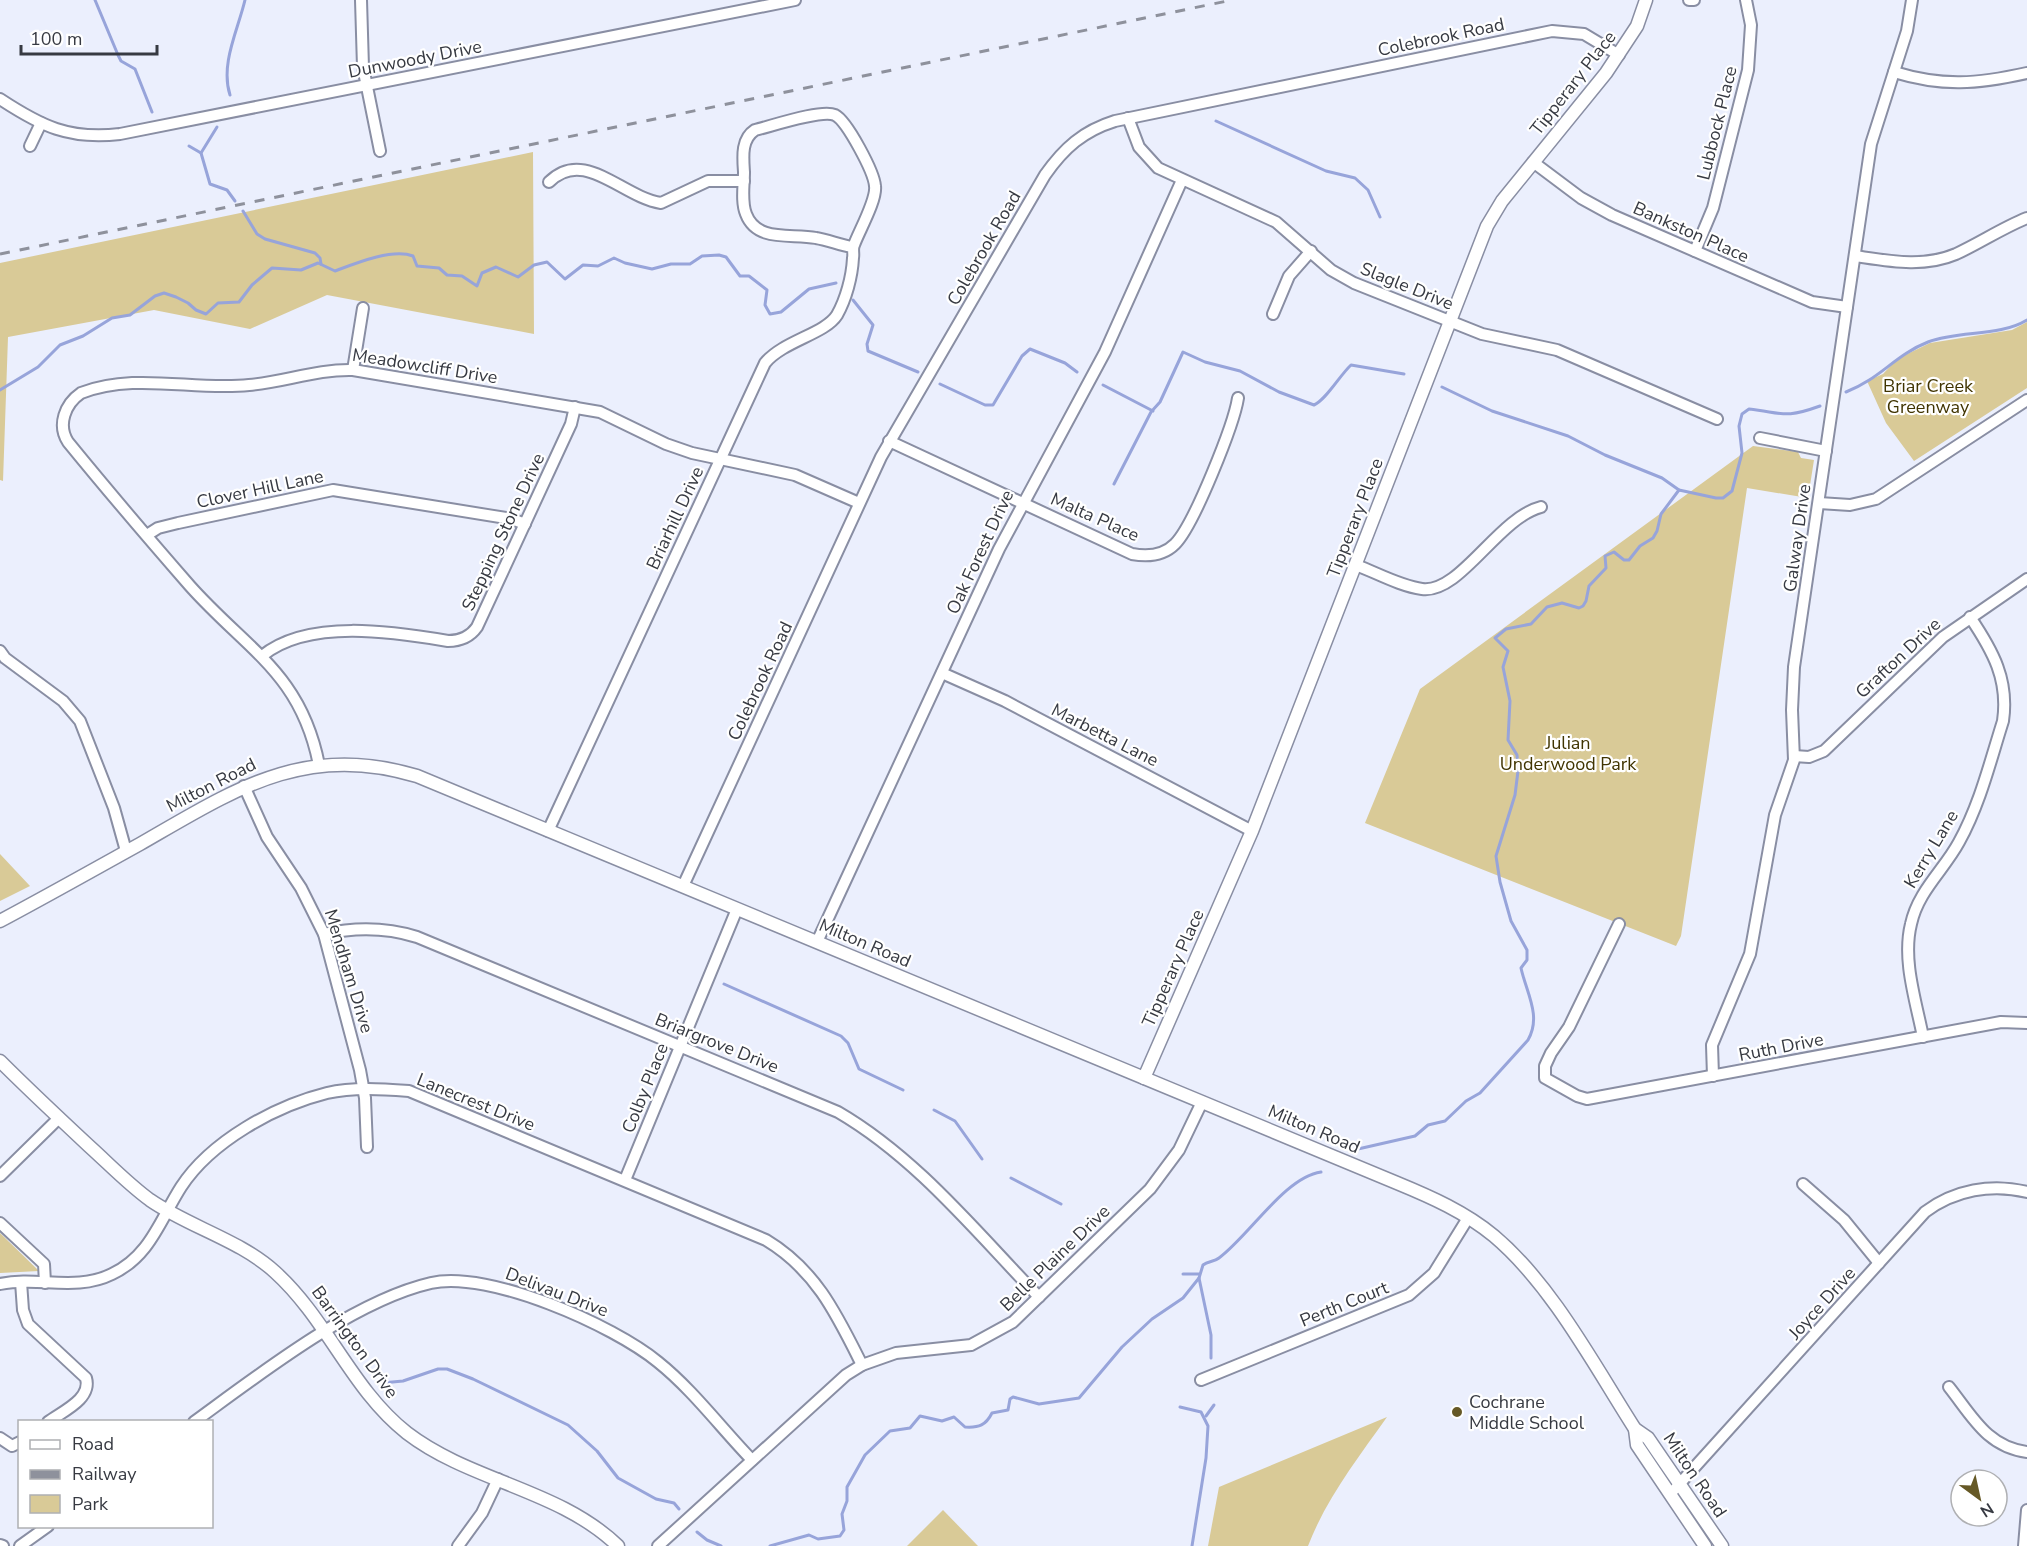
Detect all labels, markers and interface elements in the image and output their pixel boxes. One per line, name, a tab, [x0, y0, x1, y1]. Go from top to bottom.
street label: Colebrook Road	[1376, 12, 1506, 62]
scale bar	[21, 18, 158, 56]
street label: Tipperary Place	[1525, 26, 1621, 140]
text: 100 m	[30, 27, 82, 51]
street label: Dunwoody Drive	[346, 34, 484, 84]
street label: Lubbock Place	[1691, 64, 1743, 182]
street label: Colebrook Road	[941, 186, 1027, 310]
street label: Bankston Place	[1629, 196, 1753, 268]
street label: Slagle Drive	[1357, 256, 1457, 316]
street label: Meadowcliff Drive	[351, 343, 499, 389]
park label: Briar Creek Greenway	[1883, 374, 1974, 419]
street label: Stepping Stone Drive	[456, 449, 550, 615]
street label: Tipperary Place	[1321, 455, 1389, 581]
street label: Briarhill Drive	[641, 463, 709, 573]
street label: Clover Hill Lane	[194, 464, 326, 514]
street label: Galway Drive	[1778, 482, 1816, 594]
street label: Oak Forest Drive	[941, 486, 1019, 618]
street label: Malta Place	[1047, 487, 1143, 547]
street label: Grafton Drive	[1850, 612, 1946, 704]
street label: Colebrook Road	[722, 618, 798, 744]
street label: Marbetta Lane	[1047, 698, 1163, 772]
park label: Julian Underwood Park	[1500, 731, 1637, 776]
street label: Milton Road	[162, 752, 260, 818]
street label: Kerry Lane	[1898, 806, 1964, 892]
street label: Tipperary Place	[1136, 905, 1210, 1031]
street label: Mendham Drive	[319, 906, 379, 1036]
street label: Milton Road	[815, 913, 915, 973]
street label: Briargrove Drive	[652, 1007, 782, 1079]
street label: Ruth Drive	[1737, 1027, 1825, 1067]
street label: Colby Place	[616, 1039, 674, 1137]
street label: Lanecrest Drive	[413, 1067, 539, 1137]
street label: Milton Road	[1264, 1099, 1364, 1159]
street label: Belle Plaine Drive	[995, 1199, 1115, 1317]
street label: Delivau Drive	[502, 1261, 612, 1323]
street label: Joyce Drive	[1782, 1262, 1861, 1345]
street label: Perth Court	[1296, 1275, 1392, 1333]
street label: Barrington Drive	[306, 1281, 404, 1403]
place label: Cochrane Middle School	[1469, 1390, 1585, 1435]
marker: Cochrane Middle School	[1450, 1405, 1464, 1419]
legend	[18, 1420, 213, 1528]
street label: Milton Road	[1658, 1428, 1732, 1522]
text: Road	[72, 1432, 114, 1456]
text: Railway	[72, 1462, 137, 1486]
north arrow	[1949, 1468, 2009, 1528]
text: Park	[72, 1492, 109, 1516]
text: N	[1976, 1497, 1998, 1522]

